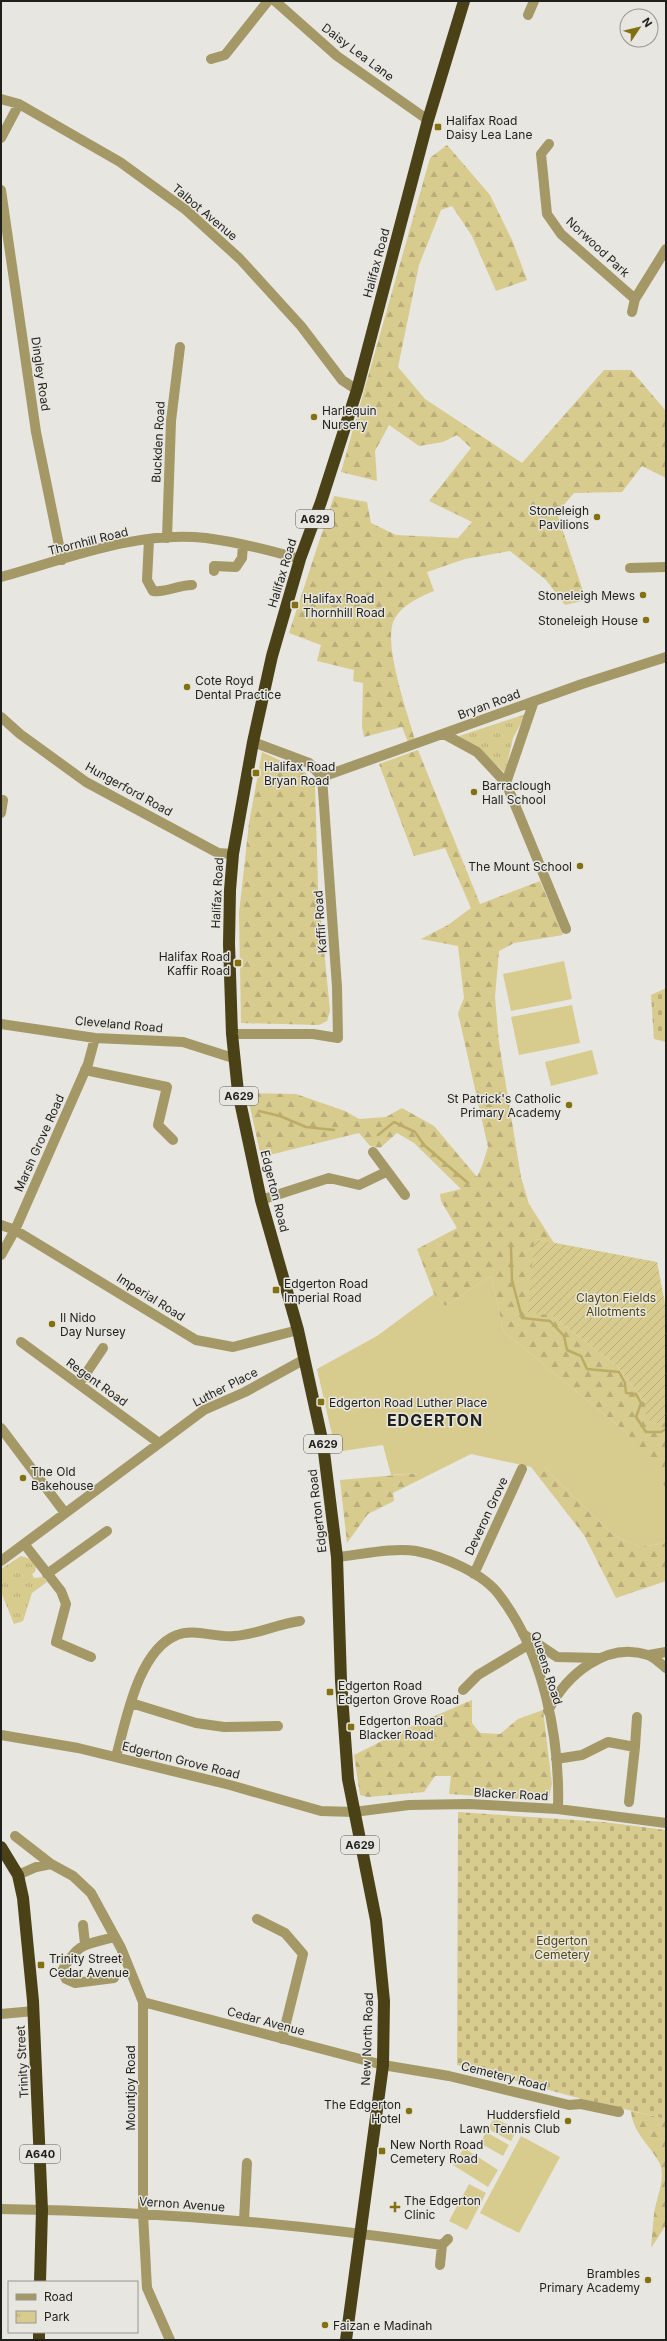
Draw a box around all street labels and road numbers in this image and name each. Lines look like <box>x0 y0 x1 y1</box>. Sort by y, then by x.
street label: Daisy Lea Lane <box>319 20 397 84</box>
street label: Talbot Avenue <box>169 180 241 244</box>
street label: Norwood Park <box>563 214 633 280</box>
street label: Halifax Road <box>360 227 392 299</box>
street label: Dingley Road <box>28 336 54 412</box>
street label: Buckden Road <box>148 401 168 483</box>
road number: A629 <box>296 510 334 528</box>
street label: Thornhill Road <box>46 524 130 558</box>
street label: Halifax Road <box>264 537 300 609</box>
street label: Bryan Road <box>456 686 522 722</box>
street label: Hungerford Road <box>83 759 175 819</box>
street label: Halifax Road <box>208 857 226 929</box>
street label: Kaffir Road <box>310 890 330 954</box>
street label: Cleveland Road <box>74 1013 164 1035</box>
road number: A629 <box>220 1087 258 1105</box>
street label: Marsh Grove Road <box>11 1092 67 1194</box>
street label: Edgerton Road <box>258 1148 292 1234</box>
street label: Imperial Road <box>114 1270 188 1324</box>
street label: Regent Road <box>63 1355 131 1409</box>
street label: Luther Place <box>190 1364 260 1410</box>
road number: A629 <box>304 1435 342 1453</box>
street label: Edgerton Road <box>304 1468 330 1554</box>
street label: Deveron Grove <box>461 1474 511 1558</box>
street label: Queens Road <box>528 1630 566 1706</box>
street label: Edgerton Grove Road <box>120 1738 242 1782</box>
street label: Blacker Road <box>473 1785 549 1803</box>
road number: A629 <box>341 1836 379 1854</box>
street label: New North Road <box>358 1992 376 2086</box>
street label: Cedar Avenue <box>225 2003 307 2039</box>
street label: Trinity Street <box>13 2025 31 2099</box>
street label: Mountjoy Road <box>123 2045 138 2131</box>
street label: Cemetery Road <box>460 2058 548 2094</box>
road number: A640 <box>20 2145 60 2163</box>
street label: Vernon Avenue <box>138 2194 226 2214</box>

